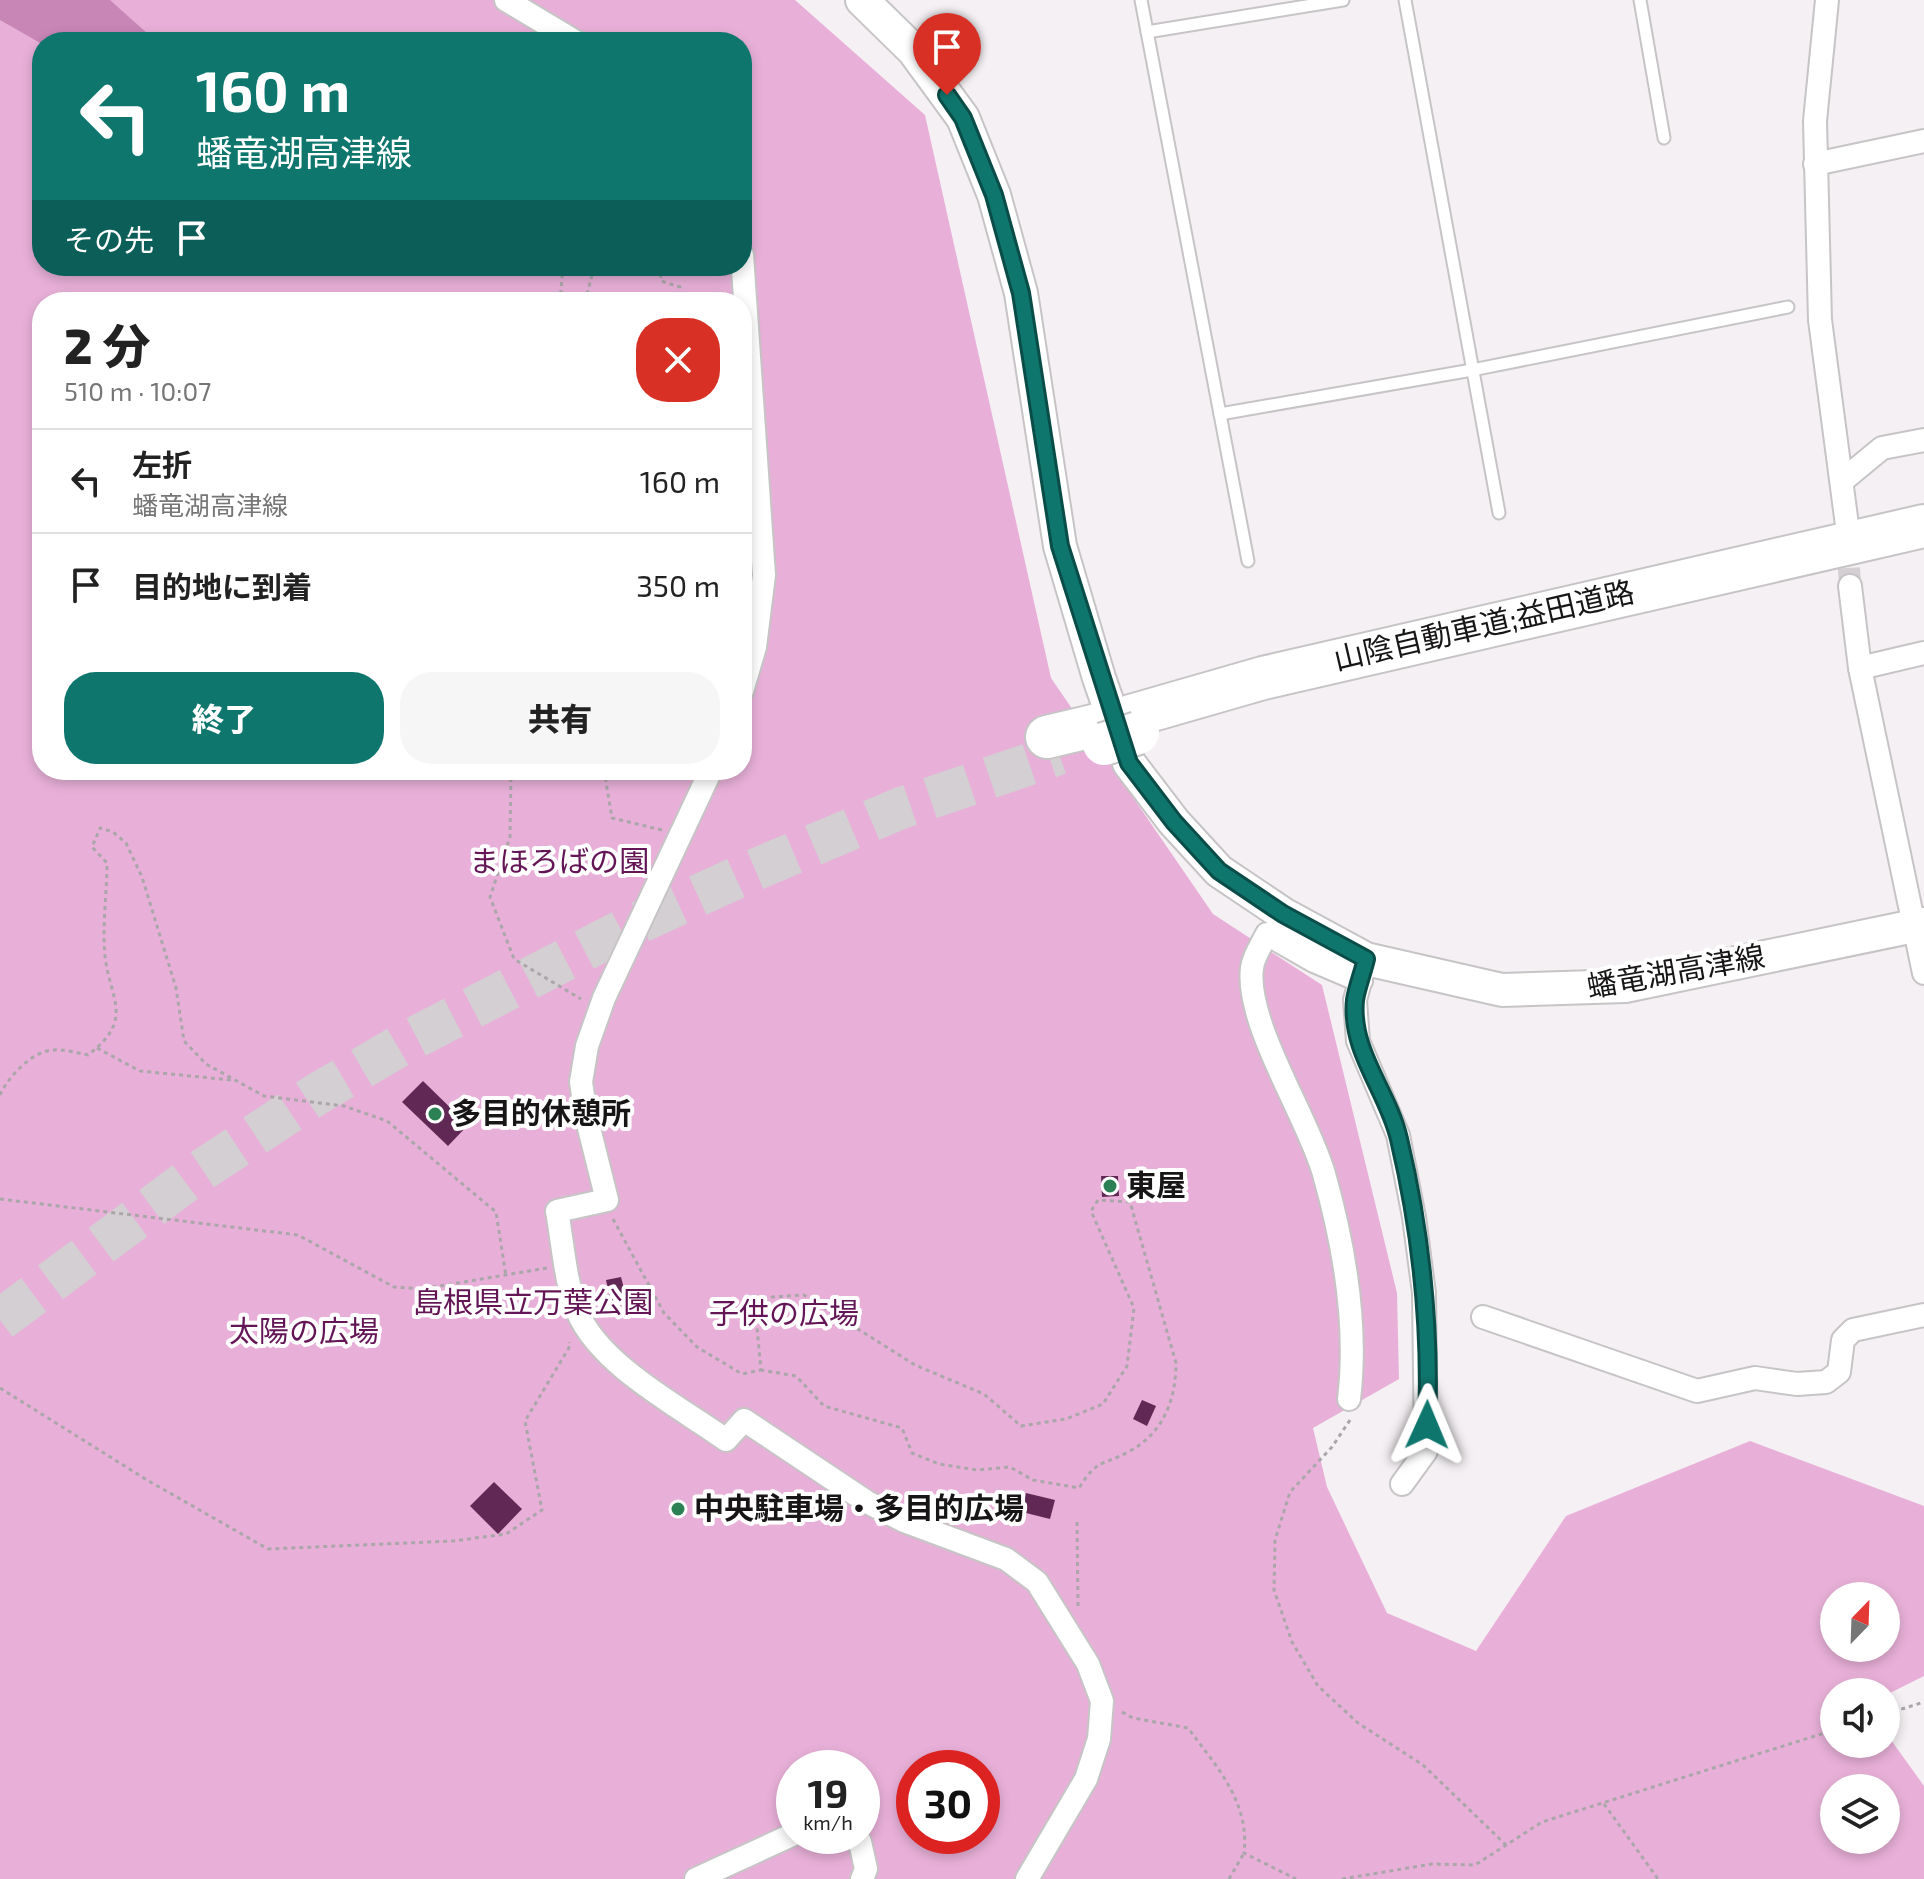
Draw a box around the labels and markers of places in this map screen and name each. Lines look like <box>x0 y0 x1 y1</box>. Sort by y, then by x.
pin <box>913 13 981 95</box>
place label: 多目的休憩所 <box>451 1094 631 1130</box>
marker: 多目的休憩所 <box>426 1105 444 1123</box>
place label: 東屋 <box>1126 1166 1186 1202</box>
marker: 東屋 <box>1101 1177 1119 1195</box>
place label: 中央駐車場・多目的広場 <box>694 1489 1024 1525</box>
marker: 中央駐車場・多目的広場 <box>669 1500 687 1518</box>

